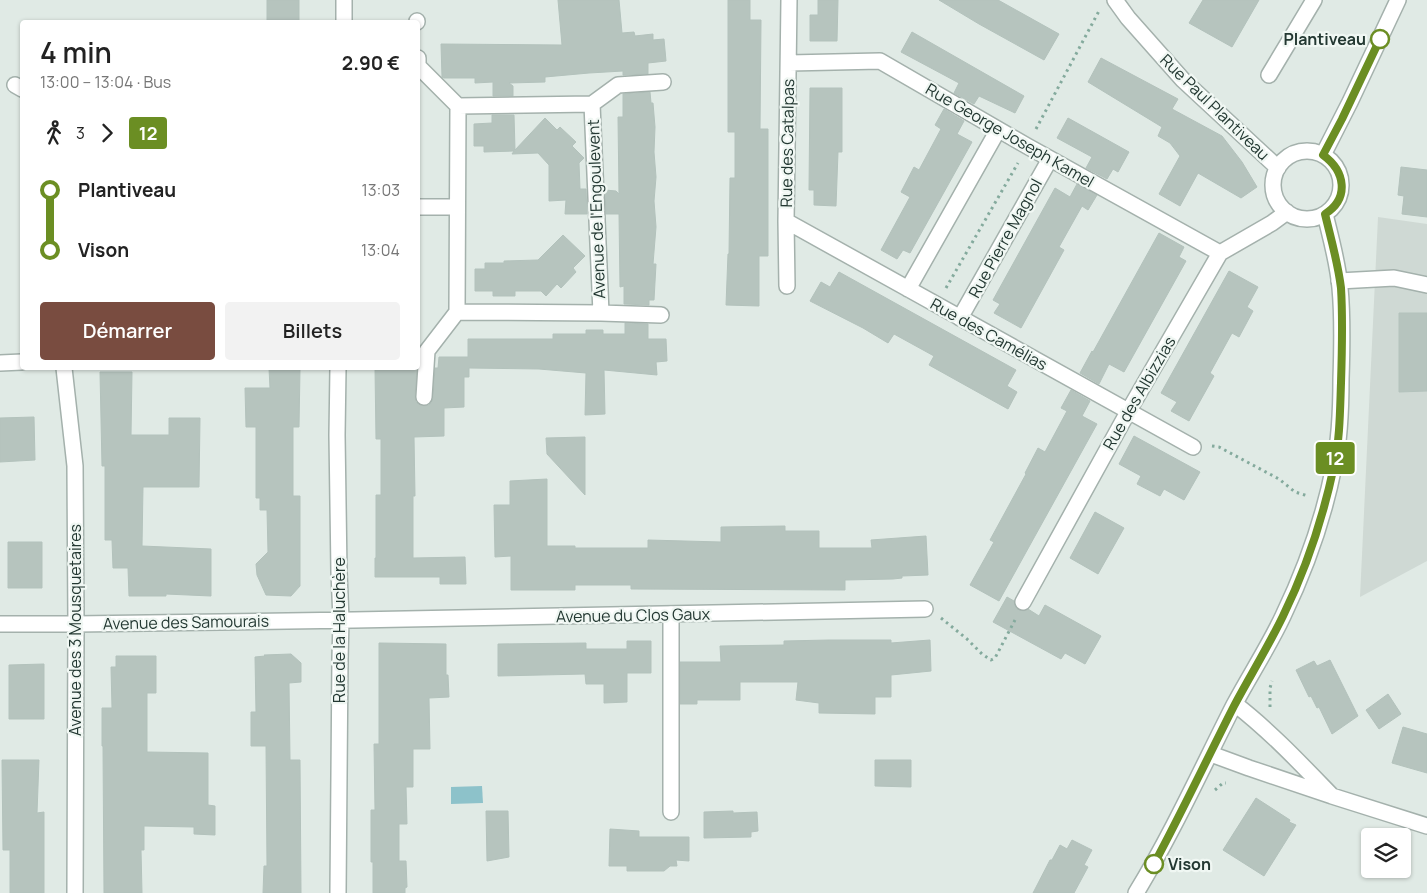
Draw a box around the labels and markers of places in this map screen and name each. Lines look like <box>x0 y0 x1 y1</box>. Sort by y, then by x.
place label: Plantiveau <box>1283 28 1366 50</box>
marker: Plantiveau <box>1370 29 1390 49</box>
place label: Vison <box>1168 853 1211 875</box>
marker: Vison <box>1144 854 1164 874</box>

